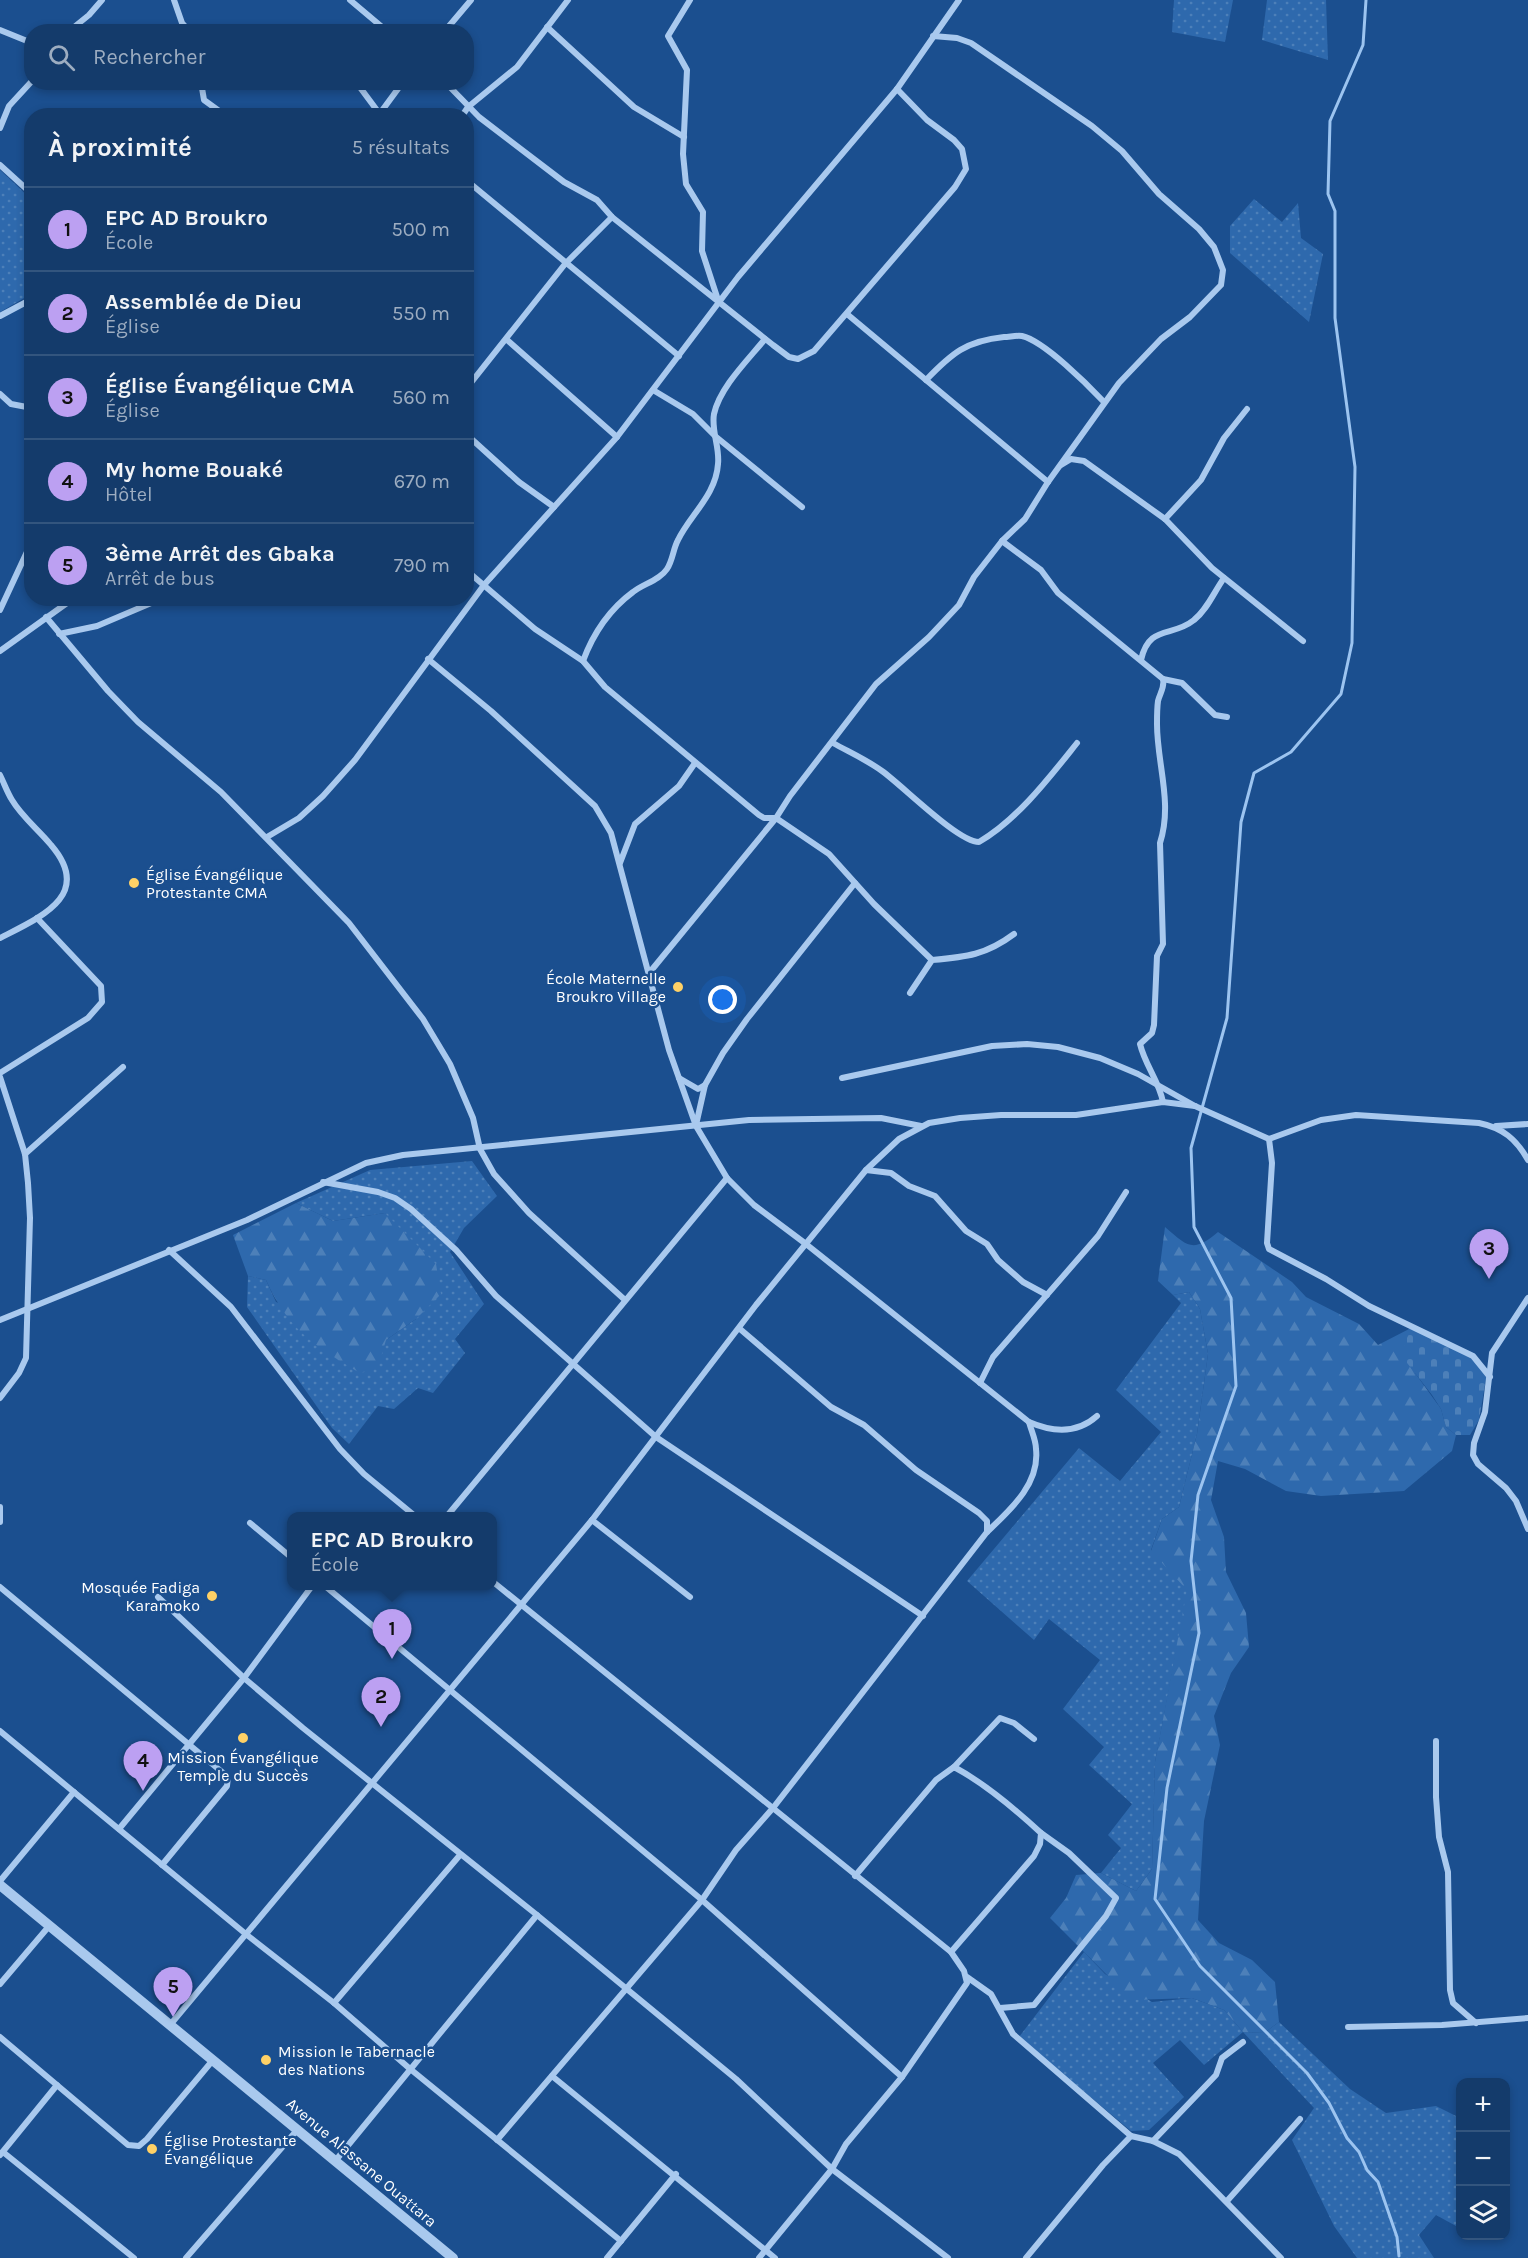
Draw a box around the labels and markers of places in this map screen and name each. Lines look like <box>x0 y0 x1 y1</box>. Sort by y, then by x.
place label: Église Évangélique Protestante CMA <box>146 865 283 902</box>
marker: Église Évangélique Protestante CMA <box>127 876 141 890</box>
place label: École Maternelle Broukro Village <box>546 969 666 1006</box>
marker: École Maternelle Broukro Village <box>671 980 685 994</box>
pin: 3 <box>1470 1230 1508 1279</box>
place label: Mosquée Fadiga Karamoko <box>81 1578 200 1615</box>
marker: Mosquée Fadiga Karamoko <box>205 1589 219 1603</box>
pin: 1 <box>372 1610 412 1659</box>
pin: 2 <box>362 1678 400 1727</box>
marker: Mission Évangélique Temple du Succès <box>236 1731 250 1745</box>
pin: 4 <box>124 1742 162 1791</box>
place label: Mission Évangélique Temple du Succès <box>167 1748 319 1785</box>
pin: 5 <box>154 1968 192 2017</box>
place label: Mission le Tabernacle des Nations <box>278 2042 435 2079</box>
marker: Mission le Tabernacle des Nations <box>259 2053 273 2067</box>
place label: Église Protestante Évangélique <box>164 2131 296 2168</box>
marker: Église Protestante Évangélique <box>145 2142 159 2156</box>

